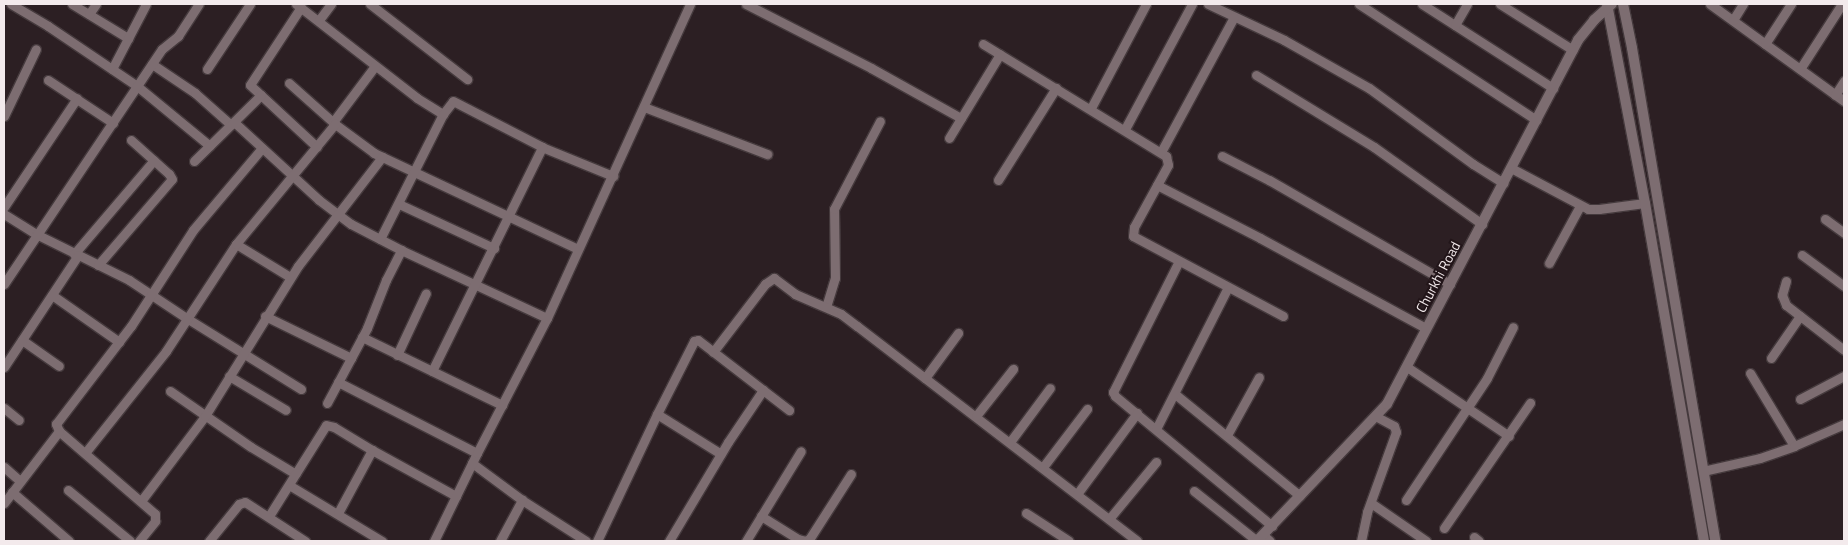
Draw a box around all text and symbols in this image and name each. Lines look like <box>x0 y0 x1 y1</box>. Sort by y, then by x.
street label: Churkhi Road <box>1412 239 1464 315</box>

